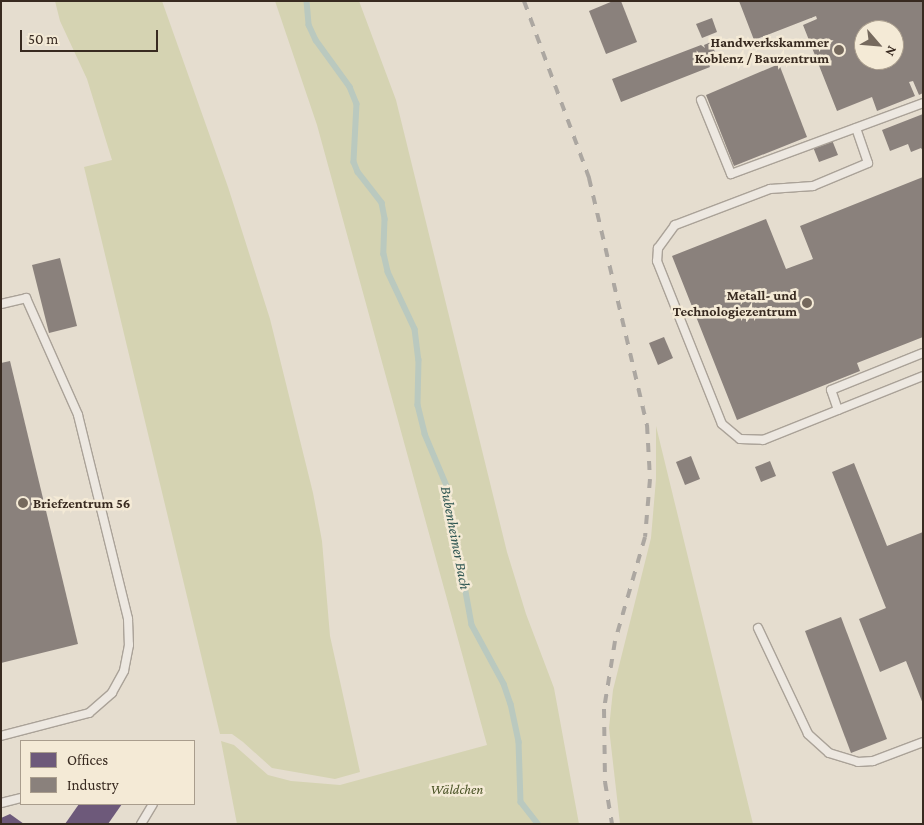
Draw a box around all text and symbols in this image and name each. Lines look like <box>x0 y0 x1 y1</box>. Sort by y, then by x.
scale bar <box>22 20 160 52</box>
north arrow <box>854 20 904 70</box>
text: 50 m <box>28 31 58 47</box>
place label: Handwerkskammer Koblenz / Bauzentrum <box>695 34 829 66</box>
text: N <box>882 43 901 59</box>
marker: Handwerkskammer Koblenz / Bauzentrum <box>833 44 845 56</box>
place label: Metall- und Technologiezentrum <box>673 287 797 320</box>
marker: Metall- und Technologiezentrum <box>801 297 813 309</box>
water label: Bubenheimer Bach <box>436 485 474 591</box>
place label: Briefzentrum 56 <box>33 495 131 511</box>
marker: Briefzentrum 56 <box>17 497 29 509</box>
legend <box>20 740 195 805</box>
text: Offices <box>67 752 108 768</box>
text: Industry <box>67 777 119 793</box>
park label: Wäldchen <box>431 781 483 797</box>

